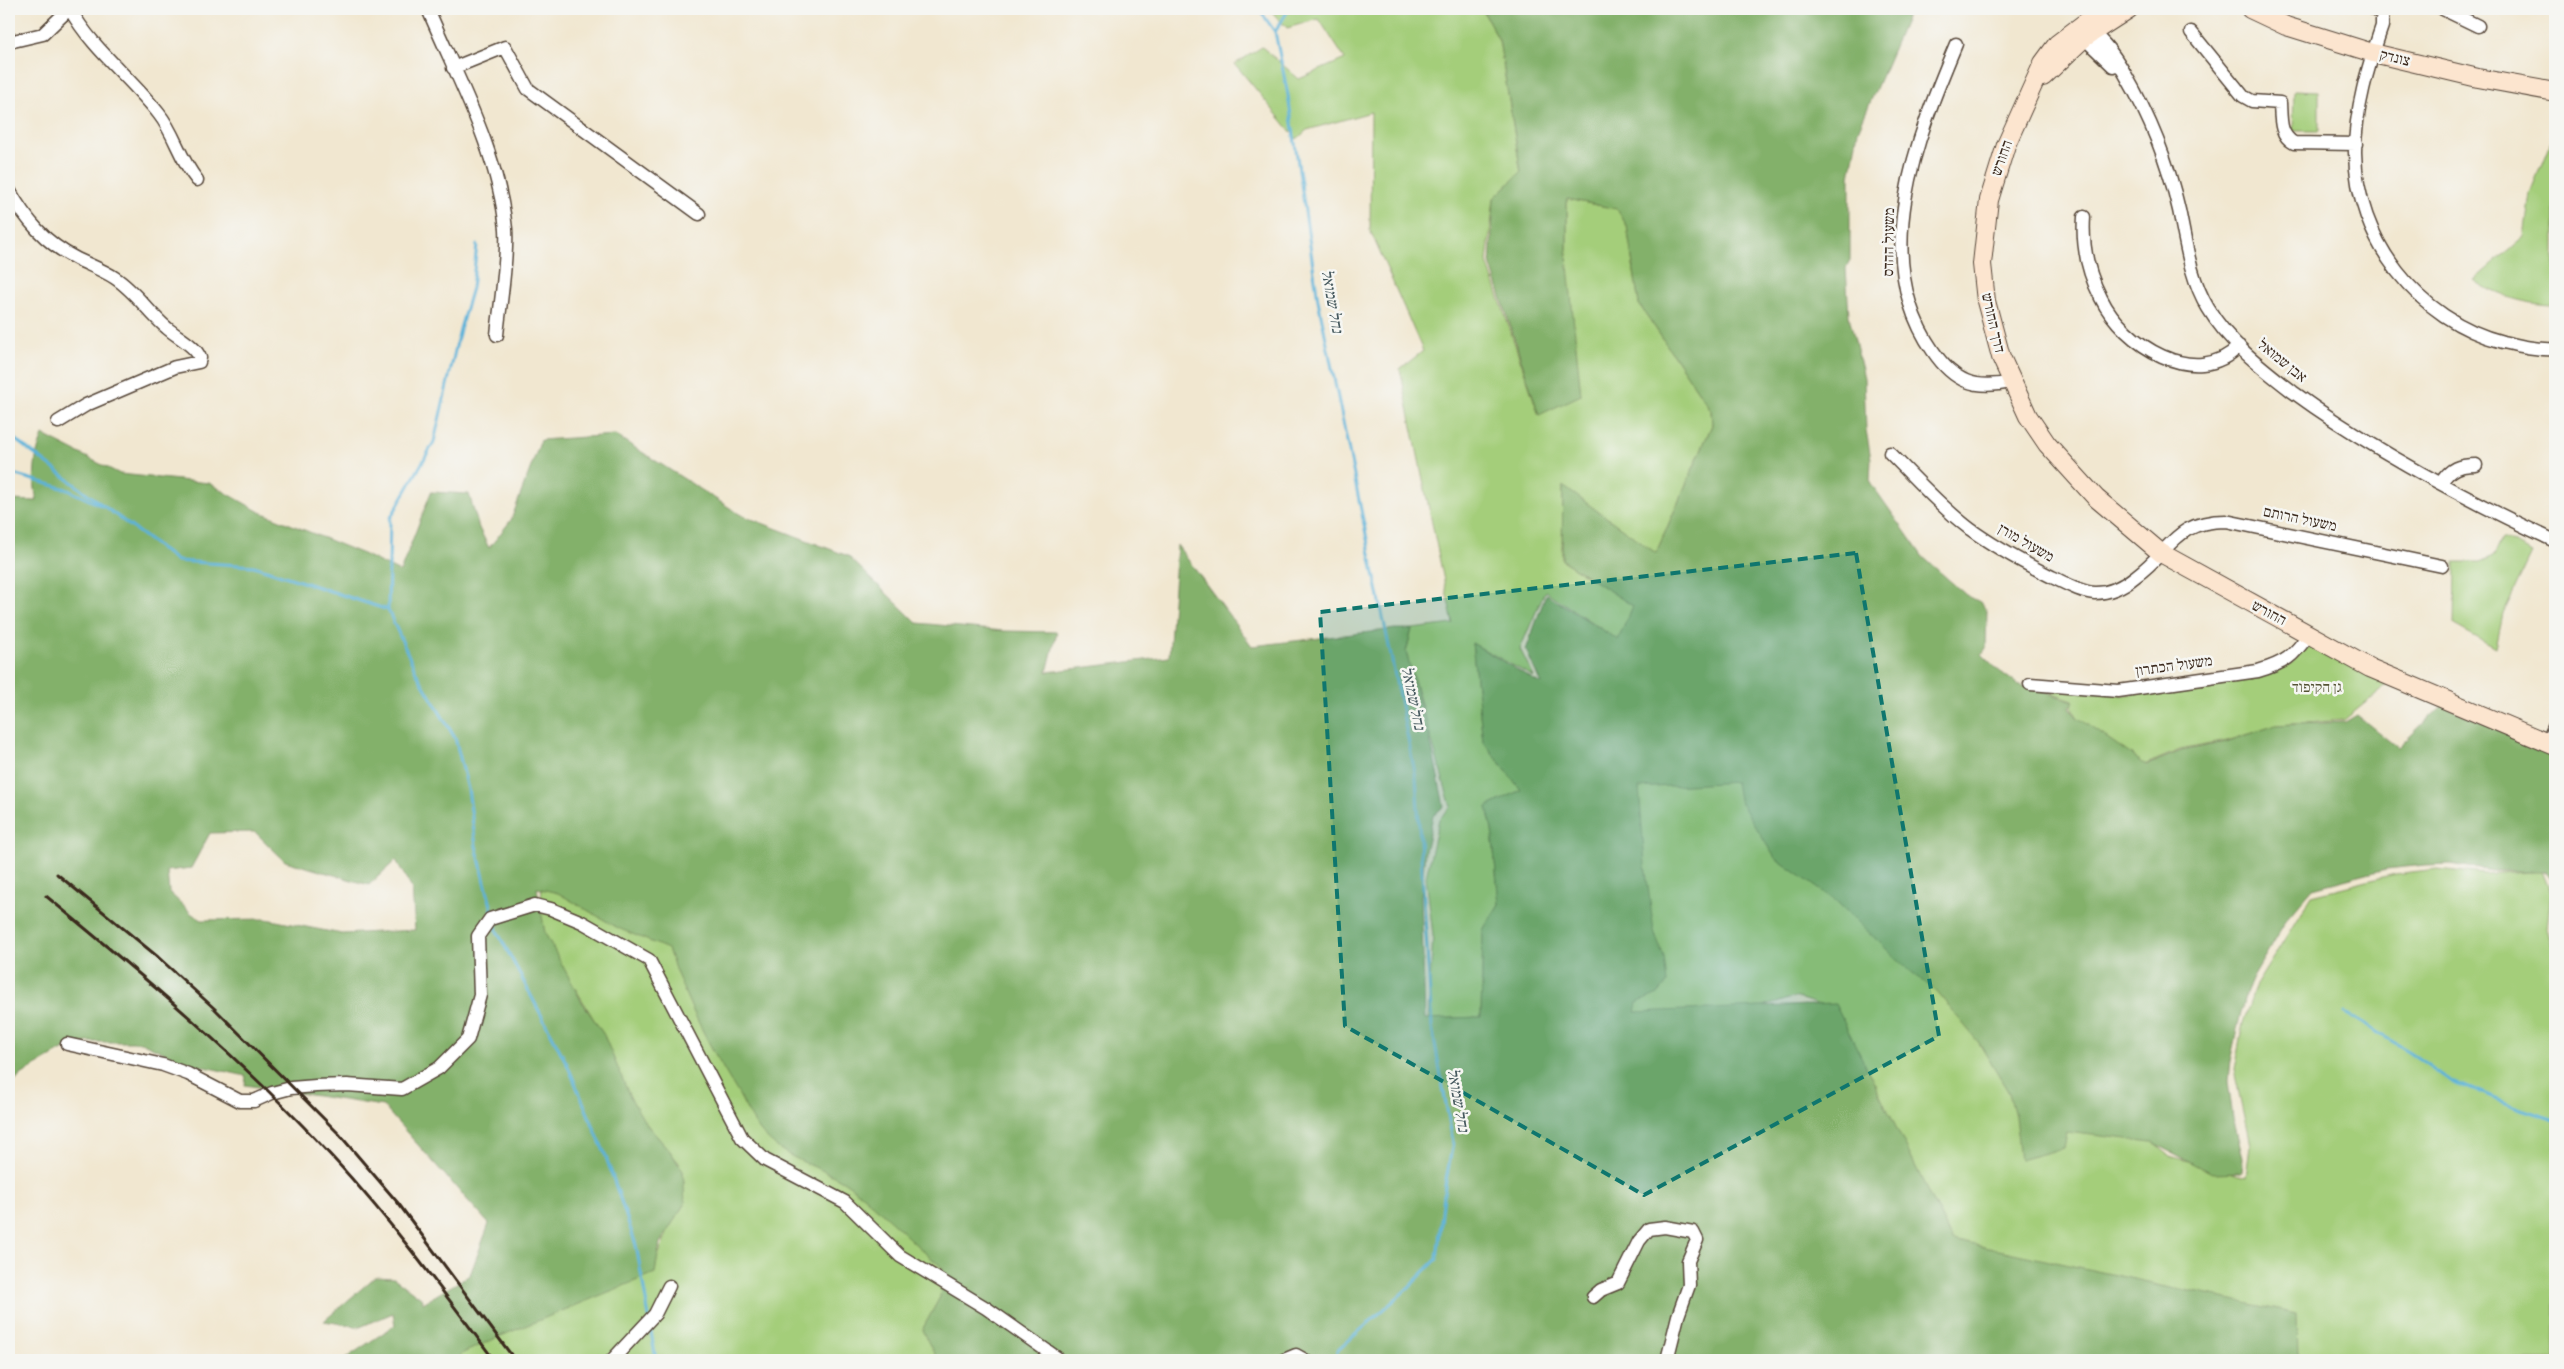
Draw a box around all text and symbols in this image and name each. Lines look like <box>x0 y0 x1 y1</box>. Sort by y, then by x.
street label: צונדק <box>2378 45 2412 71</box>
street label: החורש <box>1987 138 2017 178</box>
street label: משעול ההדס <box>1879 207 1899 277</box>
water label: נחל שמואל <box>1317 268 1348 336</box>
street label: דרך החורש <box>1977 291 2009 355</box>
street label: אבן שמואל <box>2253 335 2311 387</box>
street label: משעול הרותם <box>2261 502 2339 536</box>
street label: משעול מורן <box>1994 519 2058 567</box>
street label: החורש <box>2248 596 2290 630</box>
street label: משעול הכתרון <box>2134 651 2214 681</box>
water label: נחל שמואל <box>1397 664 1430 733</box>
park label: גן הקיפוד <box>2292 678 2342 697</box>
water label: נחל שמואל <box>1443 1067 1474 1135</box>

